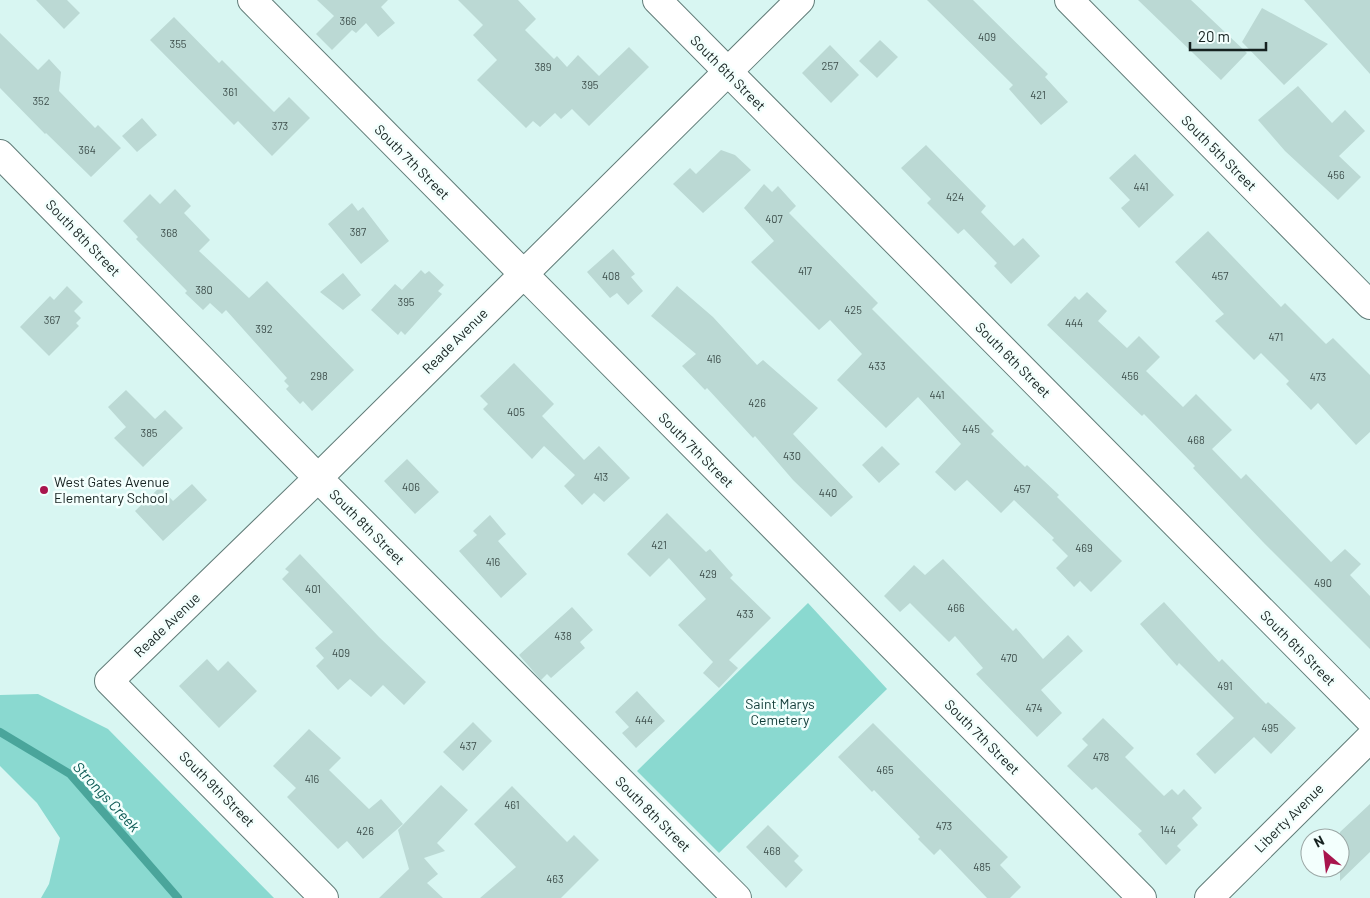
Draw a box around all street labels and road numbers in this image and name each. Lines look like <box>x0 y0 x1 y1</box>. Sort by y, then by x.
street label: South 6th Street <box>687 31 770 114</box>
street label: South 5th Street <box>1178 111 1261 194</box>
street label: South 7th Street <box>371 121 453 203</box>
street label: South 8th Street <box>43 196 124 279</box>
street label: Reade Avenue <box>418 304 491 377</box>
street label: South 6th Street <box>972 318 1055 401</box>
street label: South 7th Street <box>655 409 737 491</box>
street label: South 8th Street <box>326 485 409 568</box>
street label: Reade Avenue <box>130 589 203 660</box>
street label: South 6th Street <box>1257 606 1340 689</box>
street label: South 7th Street <box>941 696 1023 778</box>
street label: South 9th Street <box>176 747 259 830</box>
street label: South 8th Street <box>612 772 695 855</box>
street label: Liberty Avenue <box>1251 780 1327 856</box>

